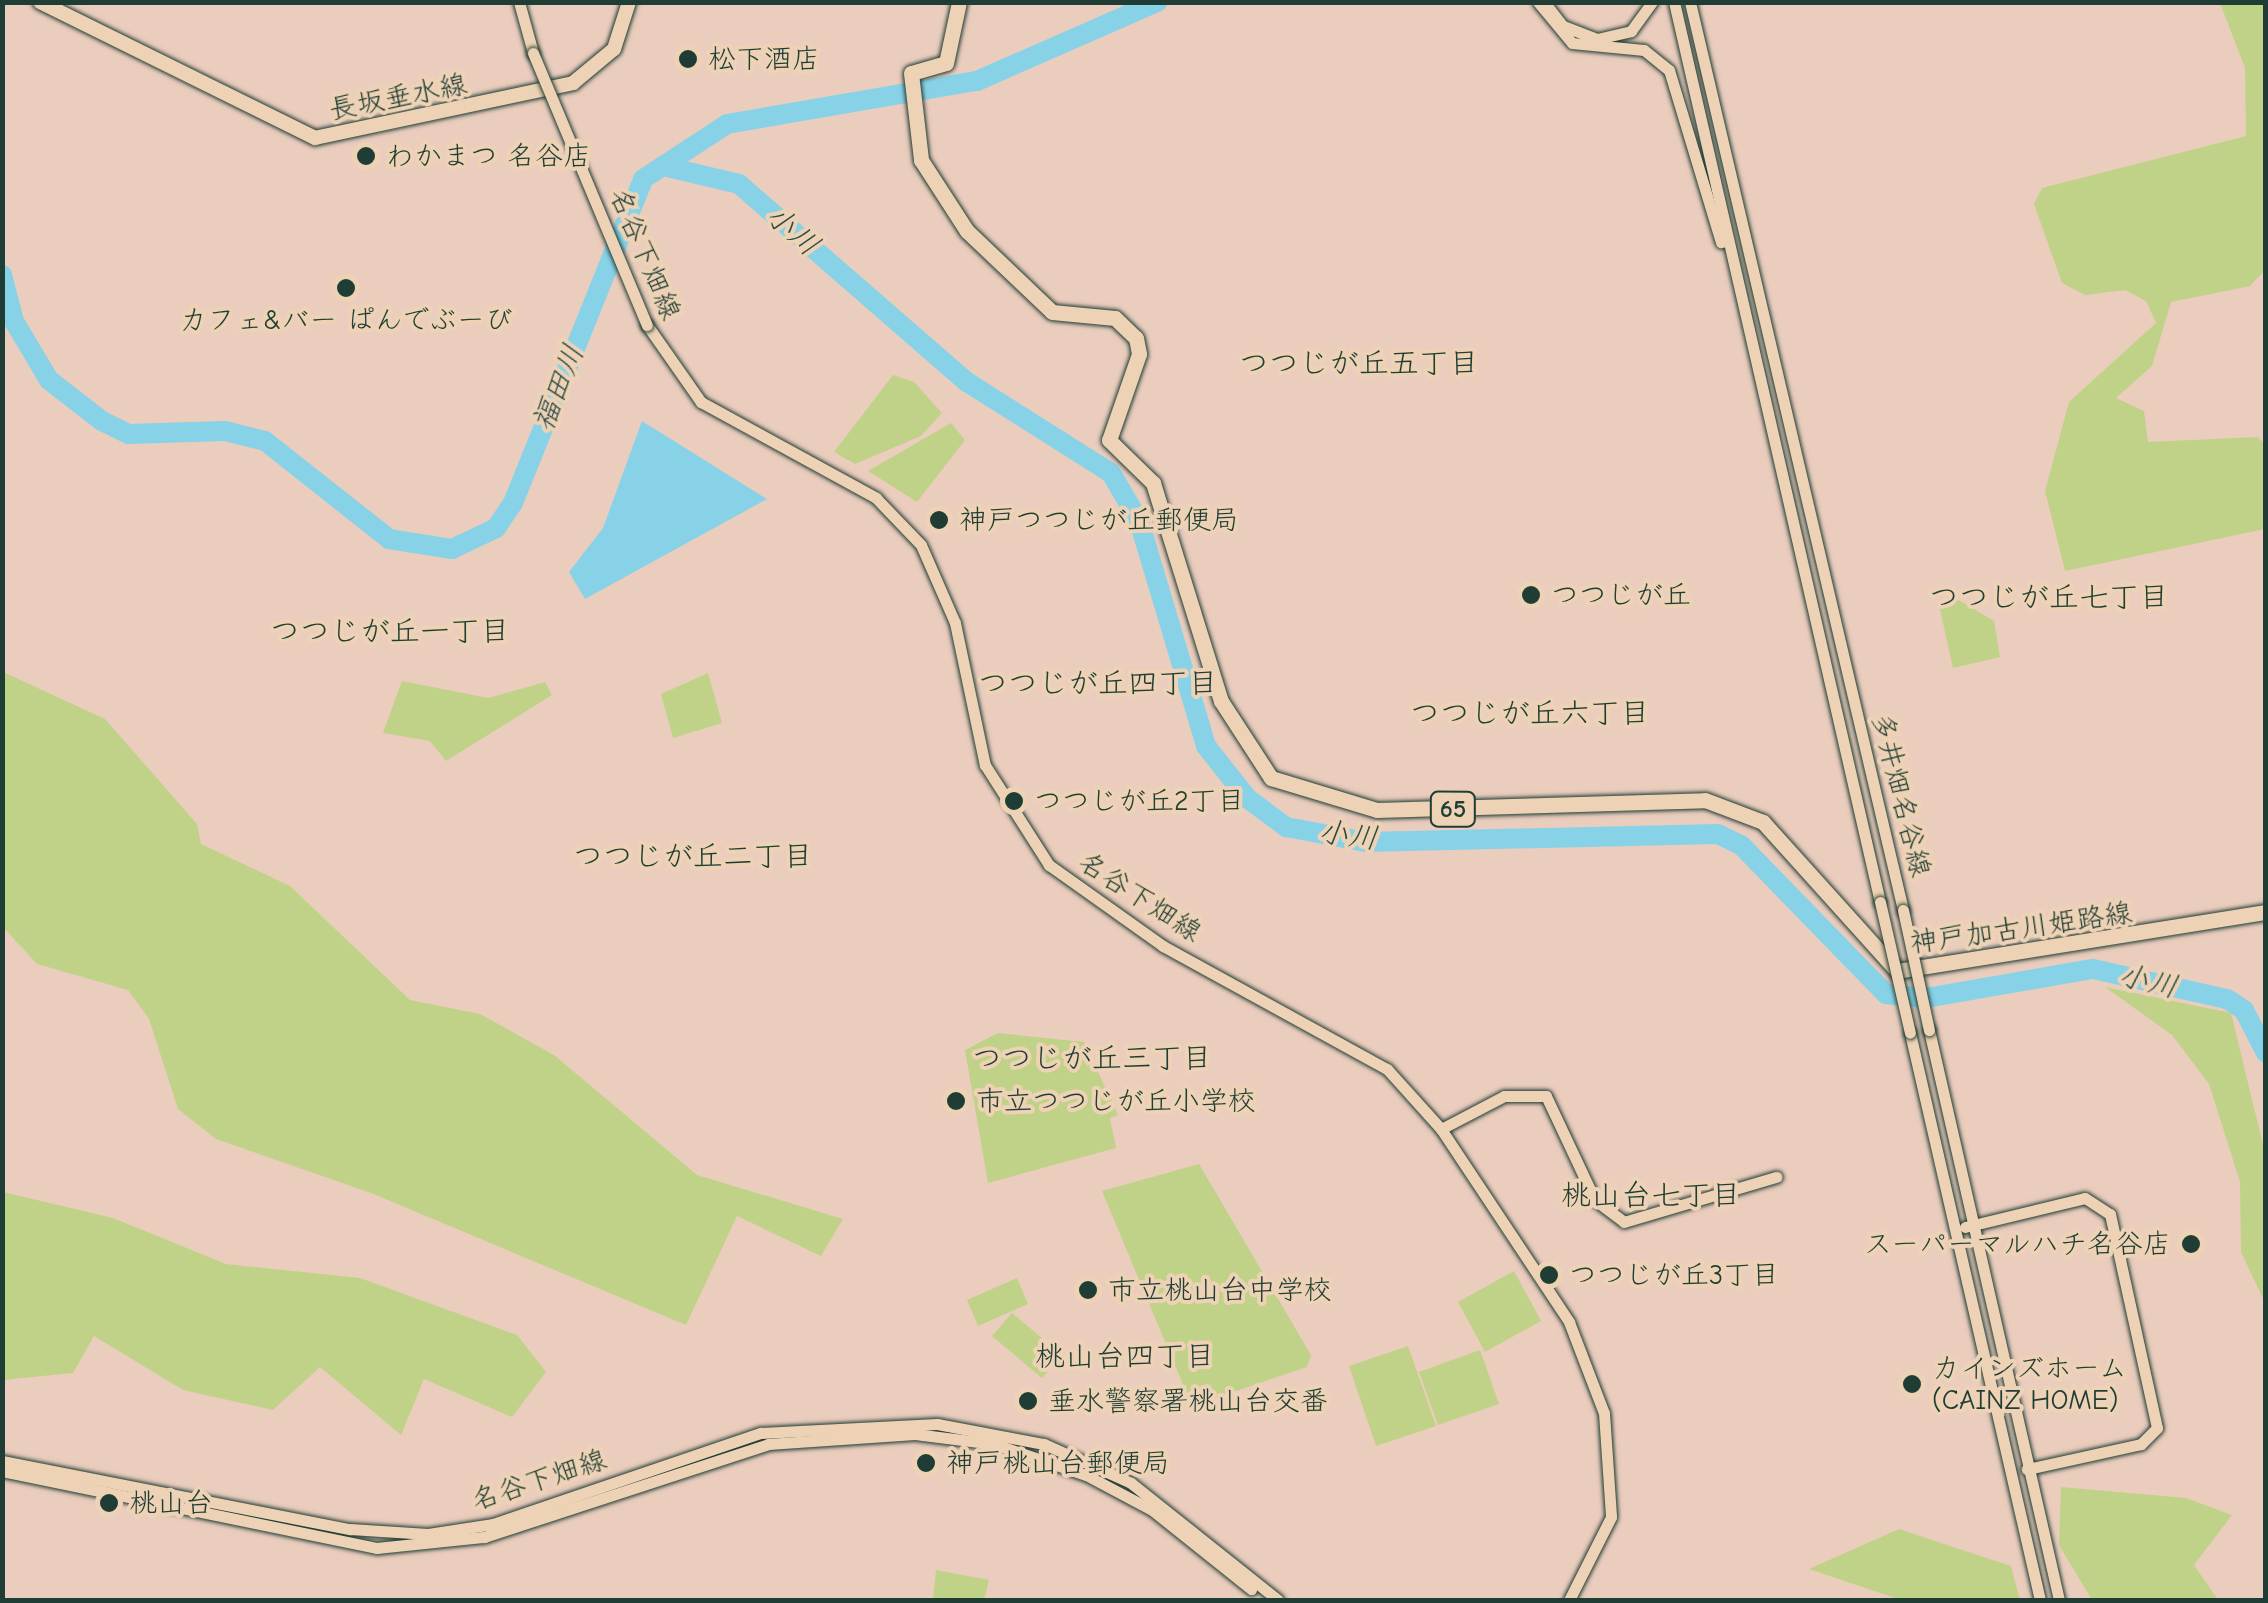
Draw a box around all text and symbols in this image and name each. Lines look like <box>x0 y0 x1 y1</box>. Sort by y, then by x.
place label: 松下酒店 <box>708 42 820 76</box>
marker: 松下酒店 <box>677 48 699 70</box>
street label: 長坂垂水線 <box>326 67 470 127</box>
place label: わかまつ 名谷店 <box>386 139 591 173</box>
marker: わかまつ 名谷店 <box>355 145 377 167</box>
street label: 名谷下畑線 <box>602 183 688 325</box>
water label: 小川 <box>758 198 826 264</box>
marker: カフェ&バー ぱんでぶーび <box>335 277 357 299</box>
place label: カフェ&バー ぱんでぶーび <box>178 303 514 337</box>
water label: 福田川 <box>525 340 593 436</box>
district label: つつじが丘五丁目 <box>1239 346 1479 382</box>
place label: 神戸つつじが丘郵便局 <box>959 503 1239 537</box>
marker: 神戸つつじが丘郵便局 <box>928 509 950 531</box>
place label: つつじが丘 <box>1551 578 1691 612</box>
district label: つつじが丘七丁目 <box>1929 580 2169 616</box>
marker: つつじが丘 <box>1520 584 1542 606</box>
district label: つつじが丘一丁目 <box>270 614 510 650</box>
district label: つつじが丘四丁目 <box>978 666 1218 702</box>
district label: つつじが丘六丁目 <box>1410 696 1650 732</box>
street label: 多井畑名谷線 <box>1864 709 1938 881</box>
place label: つつじが丘2丁目 <box>1034 784 1245 818</box>
road number: 65 <box>1428 789 1478 829</box>
marker: つつじが丘2丁目 <box>1003 790 1025 812</box>
water label: 小川 <box>1316 814 1380 858</box>
district label: つつじが丘二丁目 <box>573 839 813 875</box>
street label: 名谷下畑線 <box>1072 845 1208 949</box>
street label: 神戸加古川姫路線 <box>1908 896 2134 960</box>
water label: 小川 <box>2115 958 2181 1006</box>
district label: つつじが丘三丁目 <box>972 1041 1212 1077</box>
place label: 市立つつじが丘小学校 <box>976 1084 1256 1118</box>
marker: 市立つつじが丘小学校 <box>945 1090 967 1112</box>
district label: 桃山台七丁目 <box>1561 1178 1741 1214</box>
place label: スーパーマルハチ名谷店 <box>1864 1227 2171 1261</box>
marker: スーパーマルハチ名谷店 <box>2180 1233 2202 1255</box>
place label: つつじが丘3丁目 <box>1569 1258 1779 1292</box>
marker: つつじが丘3丁目 <box>1538 1264 1560 1286</box>
place label: 市立桃山台中学校 <box>1108 1273 1332 1307</box>
marker: 市立桃山台中学校 <box>1077 1279 1099 1301</box>
district label: 桃山台四丁目 <box>1035 1339 1215 1375</box>
place label: カインズホーム (CAINZ HOME) <box>1932 1351 2128 1417</box>
marker: カインズホーム (CAINZ HOME) <box>1901 1373 1923 1395</box>
place label: 垂水警察署桃山台交番 <box>1048 1384 1328 1418</box>
marker: 垂水警察署桃山台交番 <box>1017 1390 1039 1412</box>
street label: 名谷下畑線 <box>467 1442 611 1518</box>
place label: 神戸桃山台郵便局 <box>946 1446 1170 1480</box>
marker: 神戸桃山台郵便局 <box>915 1452 937 1474</box>
place label: 桃山台 <box>129 1486 213 1520</box>
marker: 桃山台 <box>98 1492 120 1514</box>

